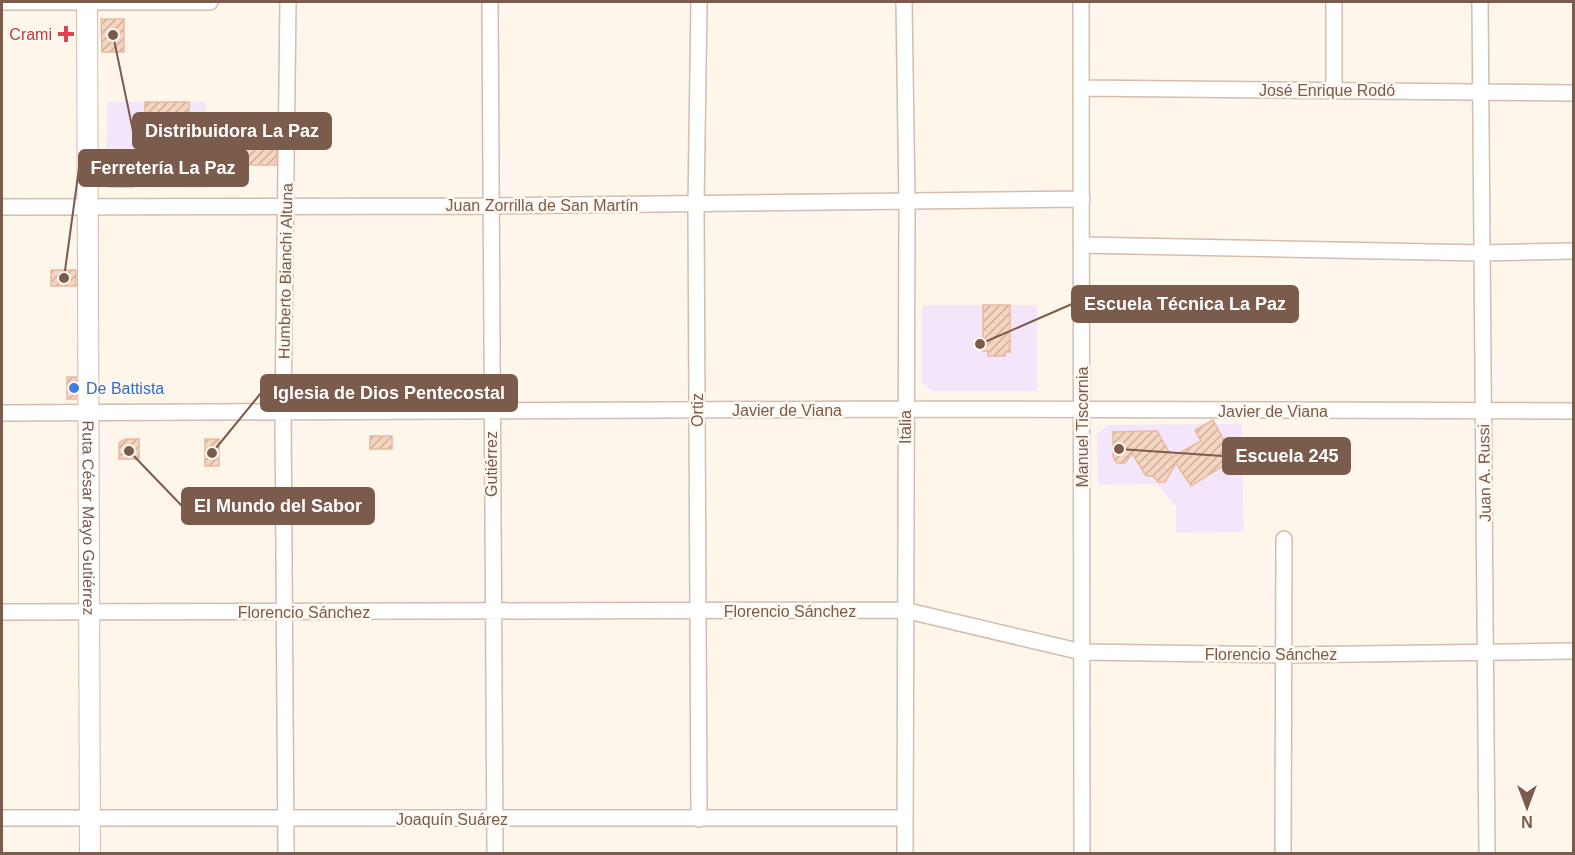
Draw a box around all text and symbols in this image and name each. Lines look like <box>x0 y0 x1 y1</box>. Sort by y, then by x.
marker: Crami <box>57 25 75 43</box>
place label: Crami <box>9 26 52 43</box>
street label: José Enrique Rodó <box>1259 82 1395 99</box>
callout: Distribuidora La Paz <box>133 113 331 149</box>
text: Distribuidora La Paz <box>145 121 319 141</box>
callout: Ferretería La Paz <box>79 150 248 186</box>
text: Ferretería La Paz <box>90 158 236 178</box>
street label: Humberto Bianchi Altuna <box>275 183 296 359</box>
street label: Juan Zorrilla de San Martín <box>446 197 638 214</box>
callout: Escuela Técnica La Paz <box>1072 286 1298 322</box>
text: Escuela Técnica La Paz <box>1084 294 1286 314</box>
street label: Manuel Tiscornia <box>1074 366 1091 487</box>
callout: Iglesia de Dios Pentecostal <box>261 375 517 411</box>
place label: De Battista <box>86 380 164 397</box>
marker: De Battista <box>67 381 81 395</box>
text: Iglesia de Dios Pentecostal <box>273 383 505 403</box>
street label: Ortiz <box>689 393 706 427</box>
street label: Javier de Viana <box>732 402 842 419</box>
street label: Javier de Viana <box>1218 403 1328 420</box>
street label: Italia <box>897 410 914 444</box>
street label: Ruta César Mayo Gutiérrez <box>79 421 97 615</box>
street label: Juan A. Russi <box>1475 424 1494 522</box>
street label: Gutiérrez <box>483 431 500 497</box>
callout: Escuela 245 <box>1223 438 1350 474</box>
text: Escuela 245 <box>1235 446 1339 466</box>
callout: El Mundo del Sabor <box>182 488 374 524</box>
text: El Mundo del Sabor <box>194 496 362 516</box>
street label: Florencio Sánchez <box>724 603 856 620</box>
street label: Florencio Sánchez <box>238 604 370 621</box>
street label: Florencio Sánchez <box>1205 646 1337 663</box>
north arrow <box>1497 777 1557 837</box>
street label: Joaquín Suárez <box>396 811 508 828</box>
text: N <box>1521 813 1533 830</box>

